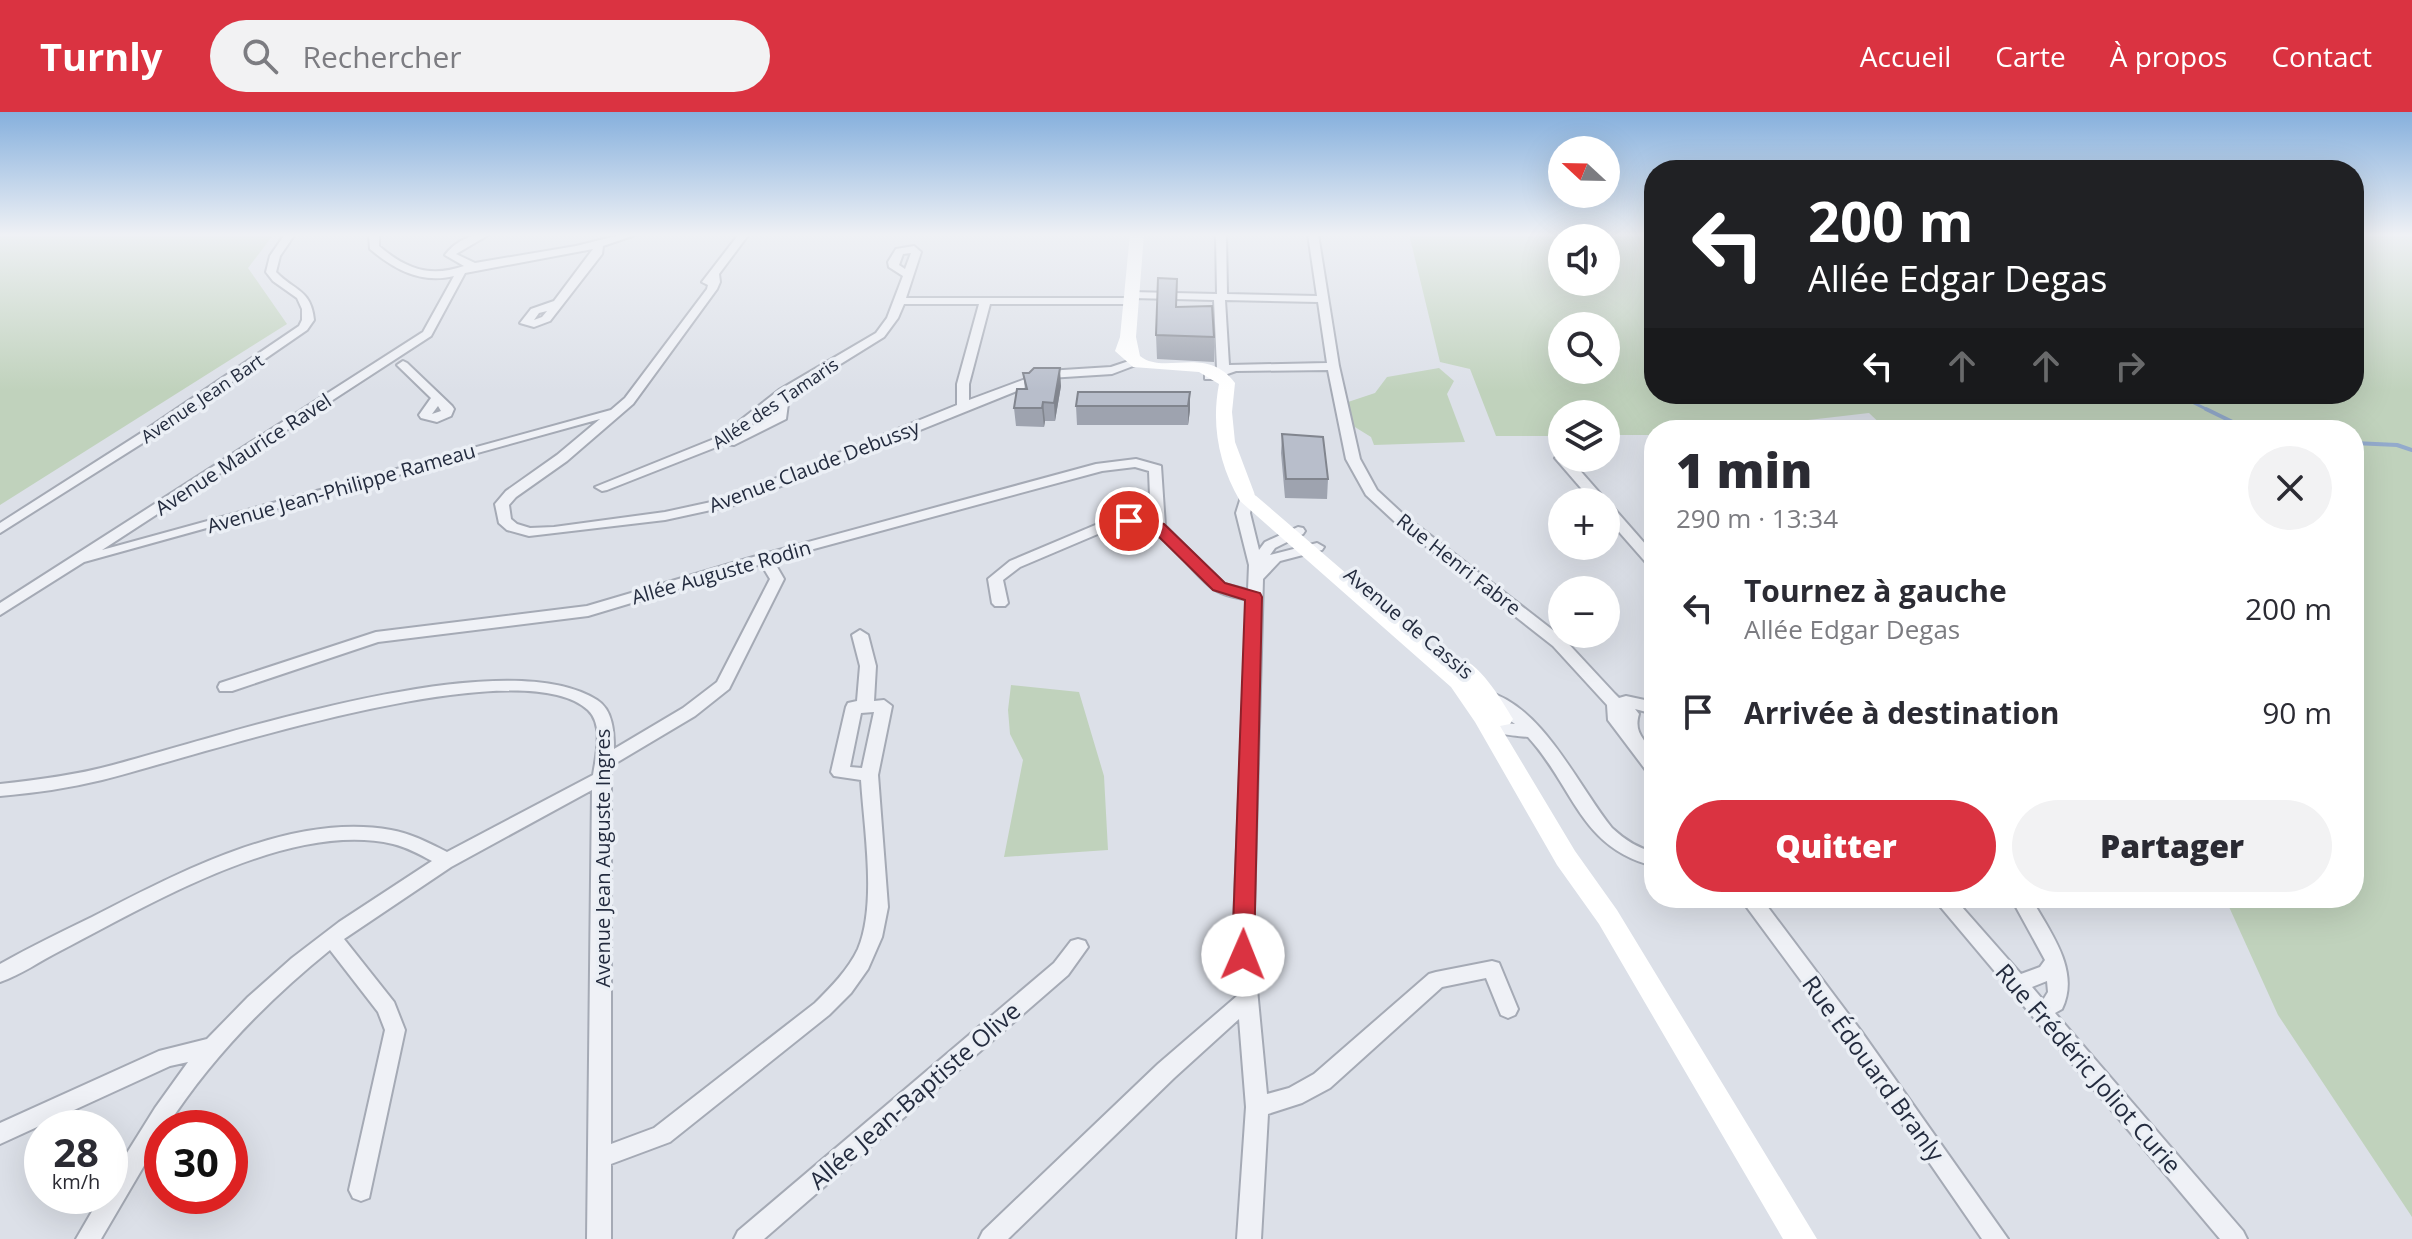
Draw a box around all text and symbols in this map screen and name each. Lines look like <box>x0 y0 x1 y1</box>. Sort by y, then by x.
search box <box>210 20 770 92</box>
text: Turnly <box>40 30 162 82</box>
icon: search <box>238 34 282 78</box>
text: Rechercher <box>302 36 462 77</box>
text: Accueil <box>1860 37 1951 75</box>
text: Carte <box>1995 37 2066 75</box>
text: À propos <box>2110 37 2227 75</box>
text: Contact <box>2271 37 2372 75</box>
north arrow <box>1548 136 1620 208</box>
map controls <box>1548 136 1620 648</box>
text: 200 m <box>1808 182 1974 258</box>
icon: left <box>1676 192 1780 296</box>
button: sound <box>1548 224 1620 296</box>
text: Allée Edgar Degas <box>1808 254 2107 303</box>
button: search <box>1548 312 1620 384</box>
icon: left <box>1856 344 1900 388</box>
icon: ahead <box>1940 344 1984 388</box>
icon: ahead <box>2024 344 2068 388</box>
icon: right <box>2108 344 2152 388</box>
street label: Avenue Jean Bart <box>136 348 268 448</box>
street label: Allée des Tamaris <box>707 352 843 454</box>
street label: Avenue Maurice Ravel <box>150 387 336 521</box>
button: layers <box>1548 400 1620 472</box>
street label: Avenue Claude Debussy <box>705 413 924 519</box>
street label: Avenue Jean-Philippe Rameau <box>204 437 478 539</box>
text: 1 min <box>1676 437 1812 502</box>
button: close <box>2248 446 2332 530</box>
pin <box>1095 487 1163 555</box>
button: + <box>1548 488 1620 560</box>
icon: arrive <box>1107 499 1151 543</box>
text: 290 m · 13:34 <box>1676 500 1838 536</box>
street label: Rue Henri Fabre <box>1391 507 1527 621</box>
street label: Allée Auguste Rodin <box>628 533 814 611</box>
street label: Avenue de Cassis <box>1339 561 1479 685</box>
text: Tournez à gauche <box>1744 570 2007 611</box>
button: − <box>1548 576 1620 648</box>
icon: left <box>1676 586 1720 630</box>
text: 200 m <box>2245 588 2332 629</box>
text: Allée Edgar Degas <box>1744 611 1960 647</box>
icon: arrive <box>1676 690 1720 734</box>
text: Arrivée à destination <box>1744 692 2059 733</box>
text: 90 m <box>2262 692 2332 733</box>
street label: Avenue Jean Auguste Ingres <box>589 729 616 987</box>
button: Quitter <box>1676 800 1996 892</box>
button: Partager <box>2012 800 2332 892</box>
position arrow <box>1201 913 1285 997</box>
street label: Rue Frédéric Joliot Curie <box>1989 956 2189 1180</box>
street label: Rue Édouard Branly <box>1795 969 1953 1168</box>
street label: Allée Jean-Baptiste Olive <box>801 994 1027 1196</box>
speed limit sign: 30 <box>144 1110 248 1214</box>
text: 28 <box>53 1124 99 1179</box>
text: km/h <box>52 1168 100 1195</box>

